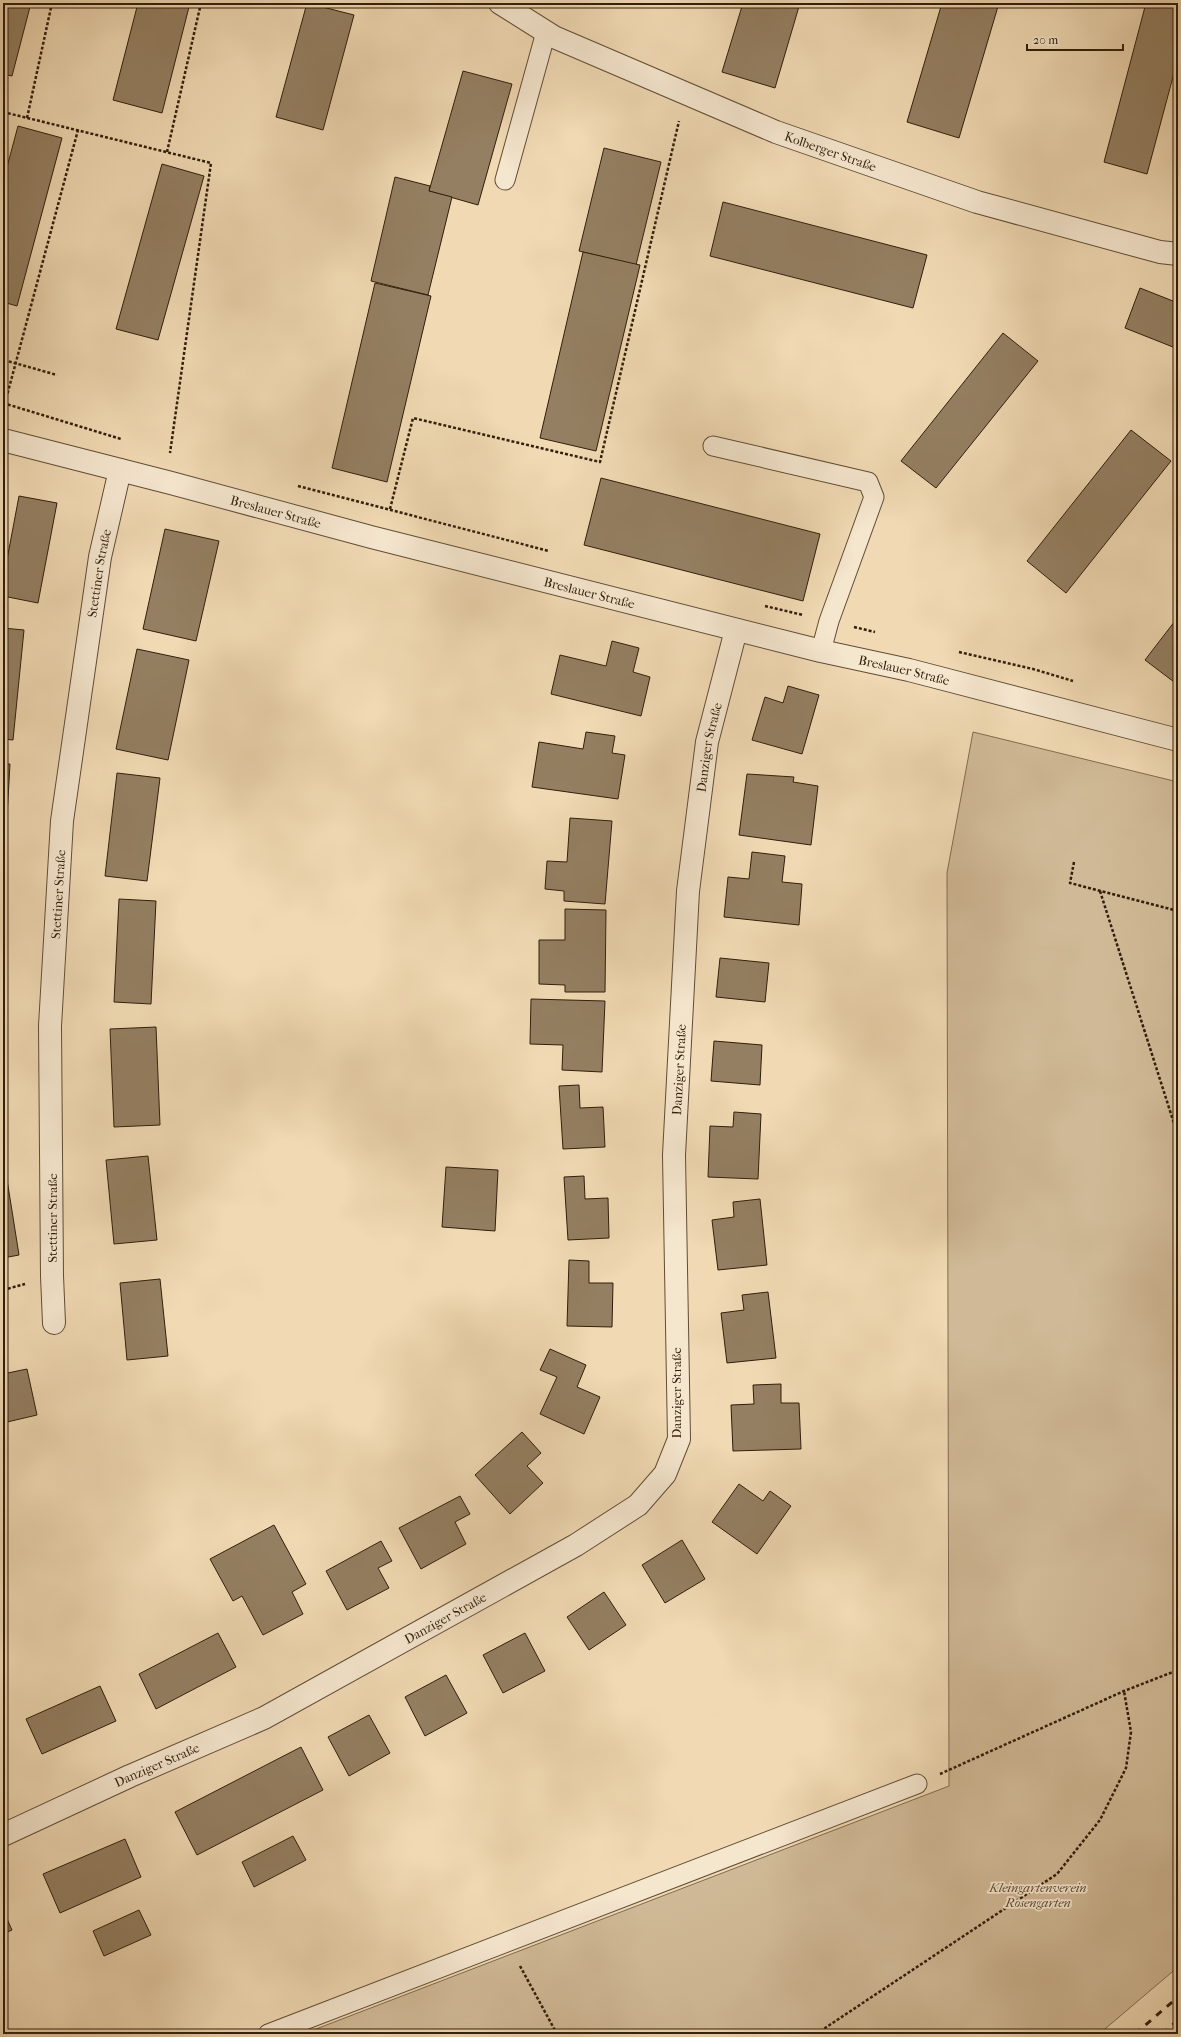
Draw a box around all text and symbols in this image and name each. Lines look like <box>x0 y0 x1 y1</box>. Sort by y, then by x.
scale bar <box>1027 26 1123 52</box>
text: 20 m <box>1033 33 1058 47</box>
street label: Kolberger Straße <box>783 128 879 174</box>
street label: Breslauer Straße <box>229 492 323 531</box>
street label: Stettiner Straße <box>84 527 114 618</box>
street label: Breslauer Straße <box>542 574 637 611</box>
street label: Breslauer Straße <box>857 652 952 688</box>
street label: Danziger Straße <box>693 700 725 793</box>
street label: Stettiner Straße <box>48 849 68 939</box>
street label: Danziger Straße <box>669 1023 688 1116</box>
street label: Stettiner Straße <box>45 1173 60 1263</box>
street label: Danziger Straße <box>669 1347 684 1439</box>
street label: Danziger Straße <box>401 1589 489 1646</box>
street label: Danziger Straße <box>112 1739 202 1790</box>
park label: Kleingartenverein Rosengarten <box>988 1880 1087 1910</box>

